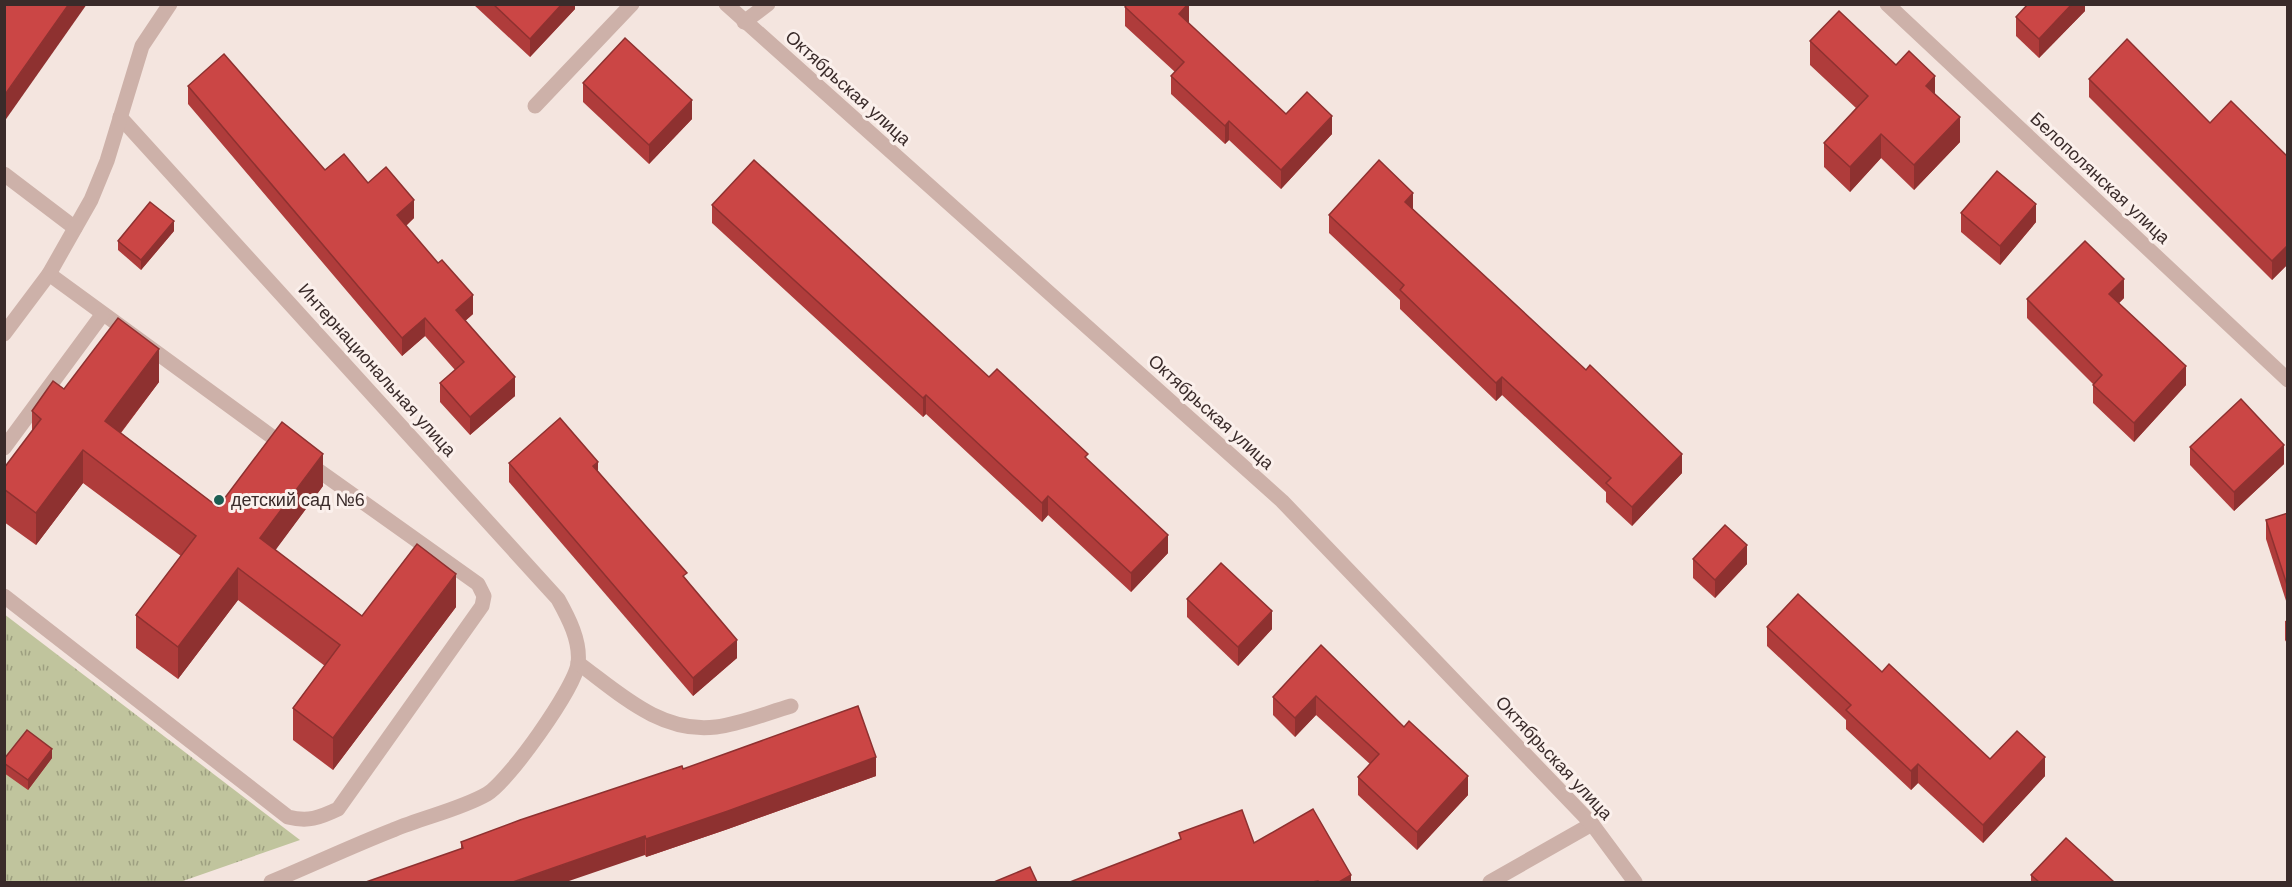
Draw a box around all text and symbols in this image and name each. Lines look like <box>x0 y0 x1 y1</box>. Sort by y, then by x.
street label: Октябрьская улица <box>781 27 915 150</box>
street label: Белополянская улица <box>2026 108 2174 248</box>
street label: Интернациональная улица <box>294 280 460 461</box>
street label: Октябрьская улица <box>1144 351 1278 474</box>
place label: детский сад №6 <box>231 490 365 510</box>
marker: детский сад №6 <box>212 493 226 507</box>
street label: Октябрьская улица <box>1492 692 1617 825</box>

